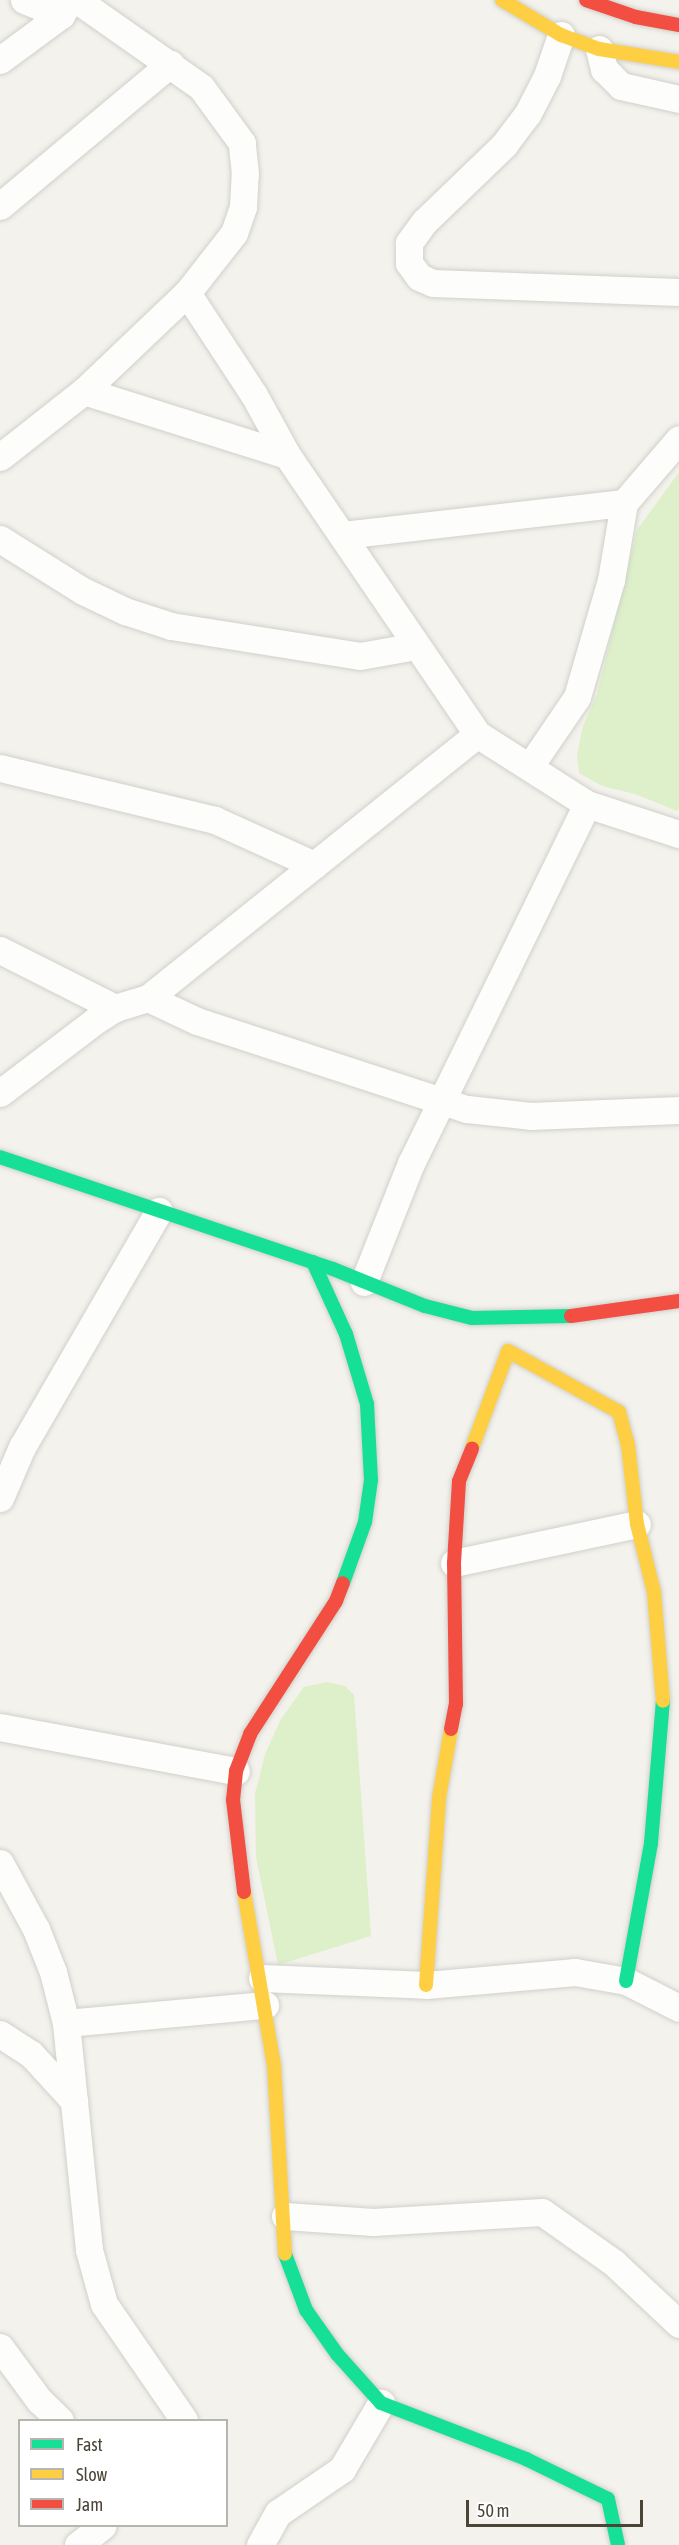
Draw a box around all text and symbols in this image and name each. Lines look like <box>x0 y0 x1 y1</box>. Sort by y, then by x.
legend <box>18 2419 228 2527</box>
text: Fast <box>76 2434 103 2455</box>
text: Slow <box>76 2464 107 2485</box>
scale bar <box>469 2488 646 2526</box>
text: Jam <box>76 2494 103 2515</box>
text: 50 m <box>477 2500 509 2521</box>

